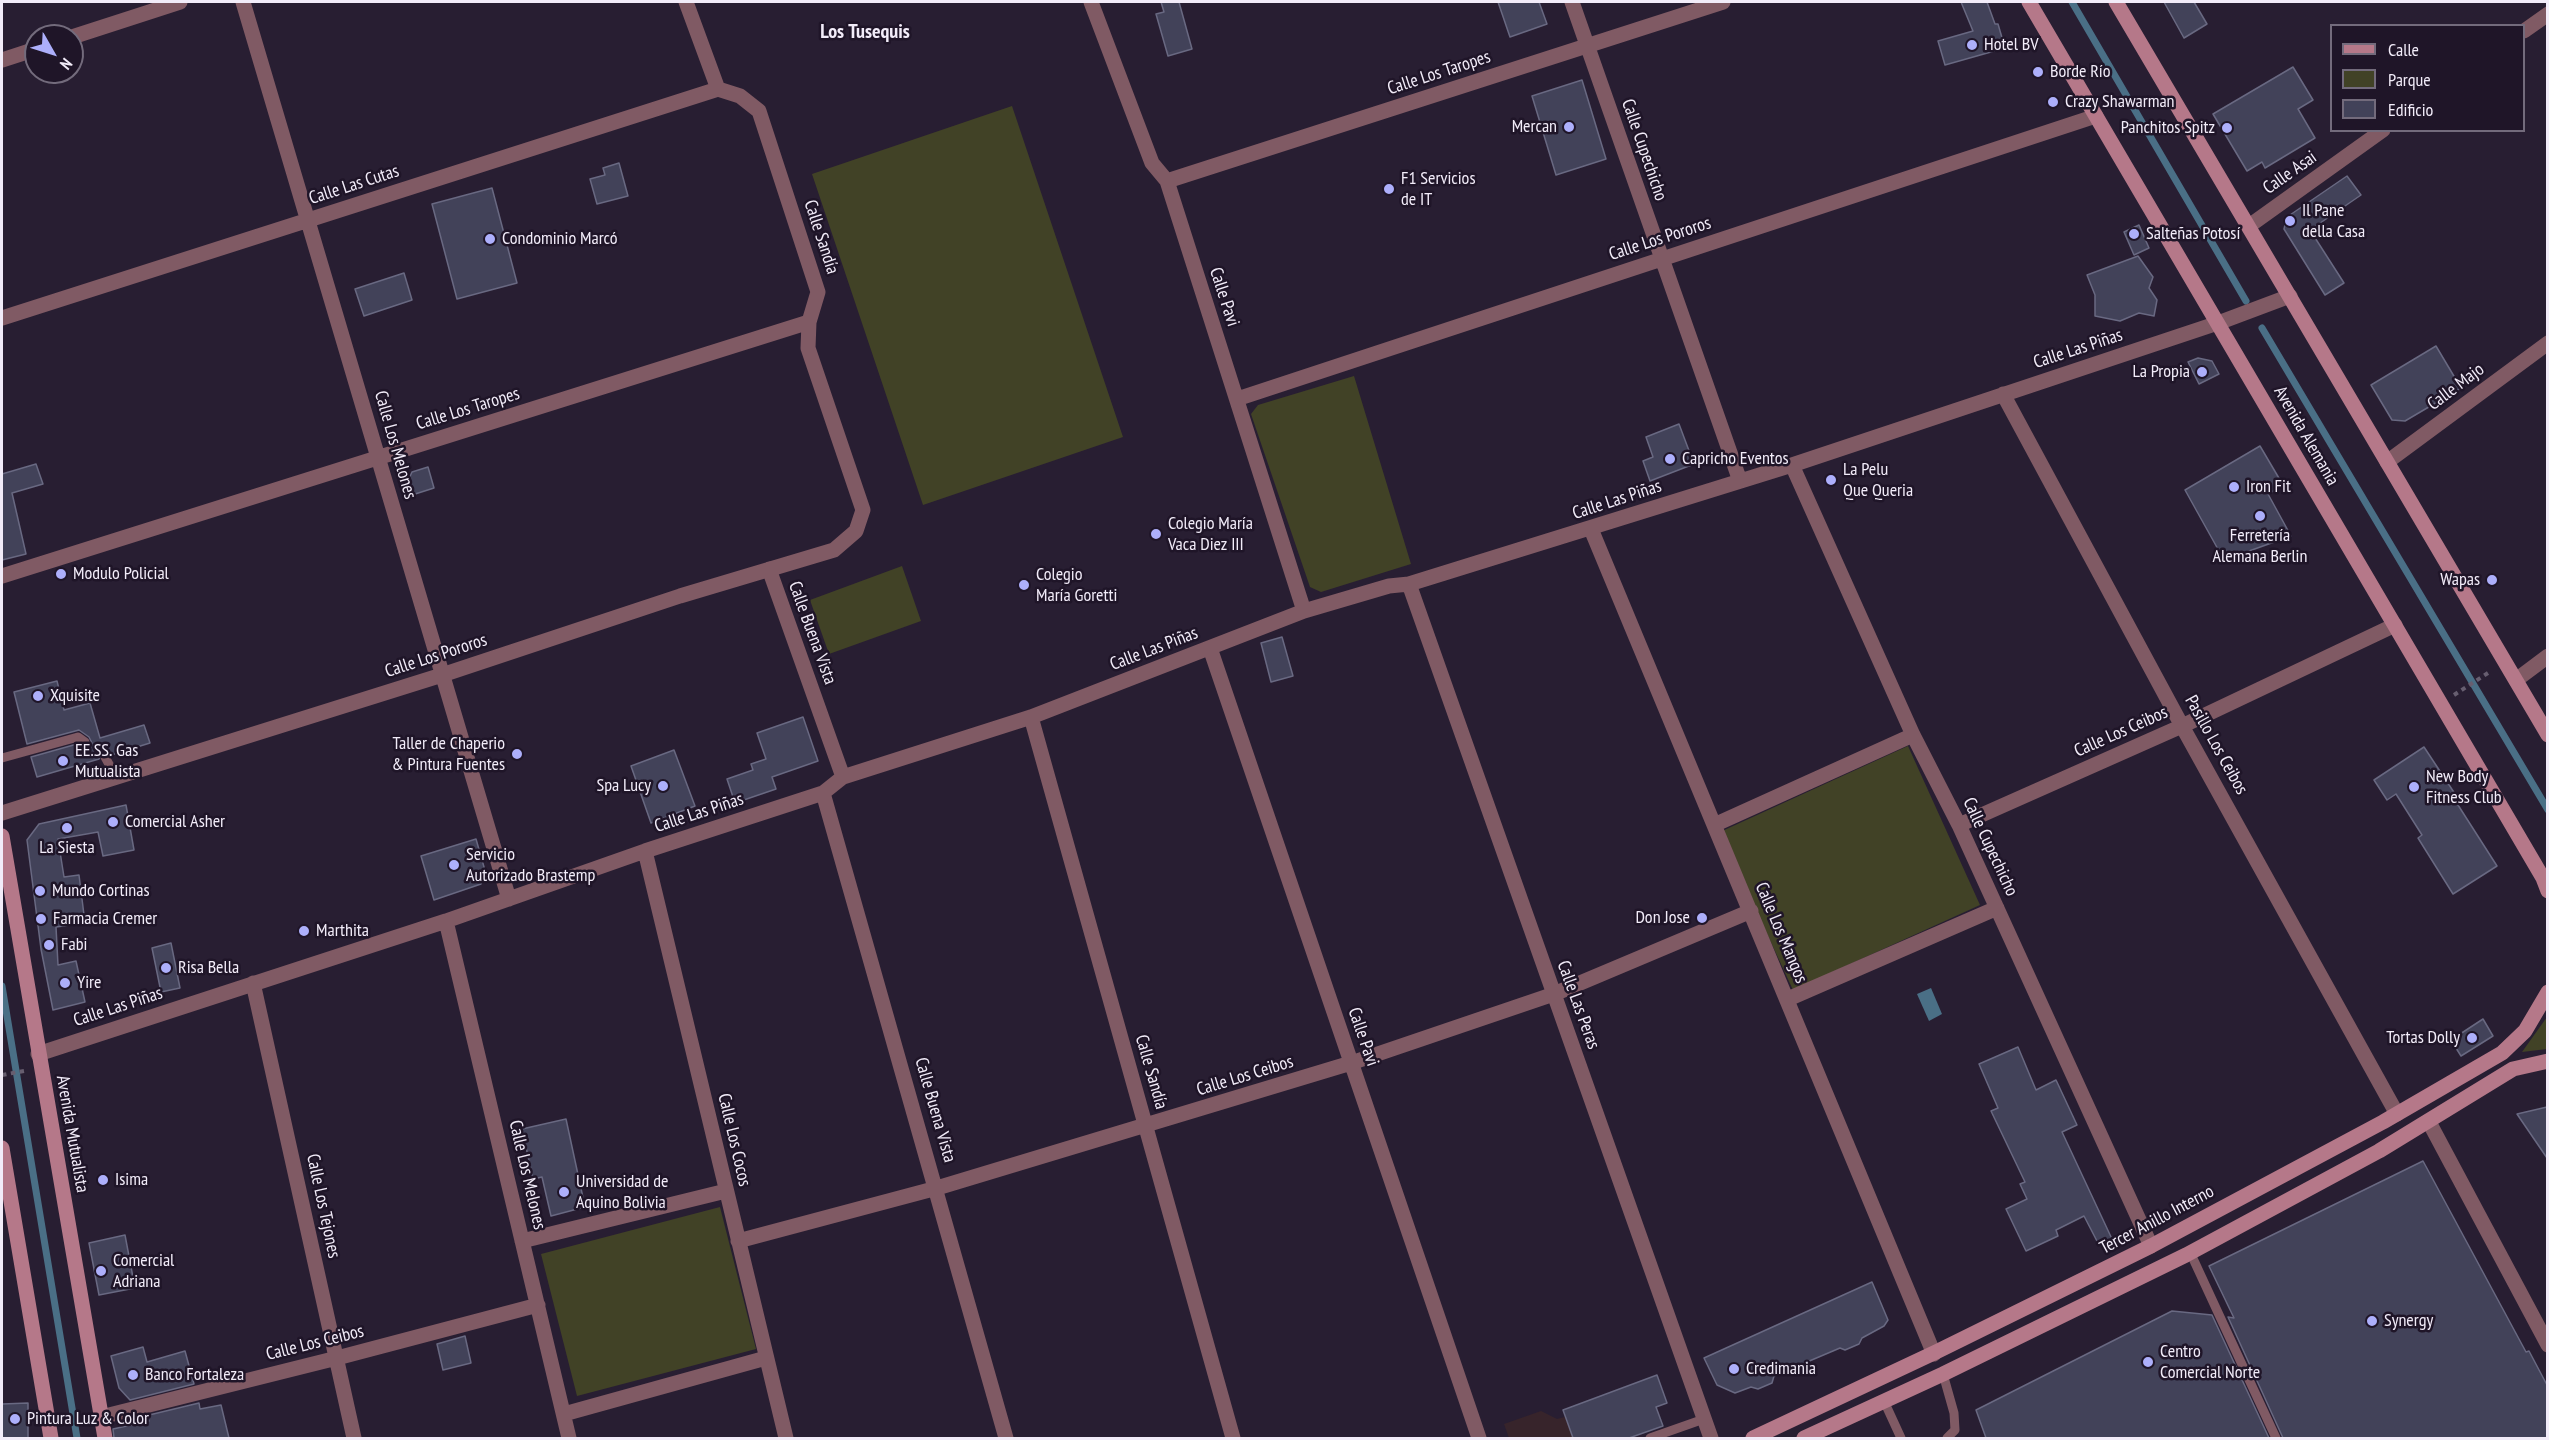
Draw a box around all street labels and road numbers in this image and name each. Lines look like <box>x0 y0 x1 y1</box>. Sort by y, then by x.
street label: Calle Los Taropes <box>1385 46 1493 100</box>
street label: Calle Cupechicho <box>1617 96 1671 204</box>
street label: Calle Asai <box>2259 147 2321 199</box>
street label: Calle Las Cutas <box>306 160 402 210</box>
street label: Calle Sandía <box>799 197 843 277</box>
street label: Calle Los Pororos <box>1606 212 1714 266</box>
street label: Calle Pavi <box>1204 265 1244 329</box>
street label: Calle Las Piñas <box>2031 324 2125 374</box>
street label: Calle Majo <box>2423 359 2489 415</box>
street label: Calle Los Taropes <box>414 383 522 435</box>
street label: Avenida Alemania <box>2269 383 2343 489</box>
street label: Calle Los Melones <box>369 388 421 502</box>
street label: Calle Las Piñas <box>1570 475 1664 525</box>
street label: Calle Buena Vista <box>783 579 841 687</box>
street label: Calle Las Piñas <box>1107 622 1201 676</box>
street label: Calle Los Pororos <box>382 629 490 683</box>
street label: Pasillo Los Ceibos <box>2180 692 2252 798</box>
street label: Calle Los Ceibos <box>2071 702 2171 762</box>
street label: Calle Las Piñas <box>652 788 746 838</box>
street label: Calle Cupechicho <box>1958 794 2022 900</box>
street label: Calle Los Mangos <box>1750 879 1812 987</box>
street label: Calle Las Peras <box>1552 958 1604 1052</box>
street label: Calle Las Piñas <box>71 982 165 1032</box>
street label: Calle Pavi <box>1343 1005 1383 1069</box>
street label: Calle Sandía <box>1130 1032 1172 1112</box>
street label: Calle Los Ceibos <box>1194 1051 1296 1101</box>
street label: Calle Buena Vista <box>910 1055 960 1165</box>
street label: Avenida Mutualista <box>51 1074 93 1194</box>
street label: Calle Los Cocos <box>713 1091 755 1189</box>
street label: Calle Los Melones <box>504 1118 550 1232</box>
street label: Calle Los Tejones <box>301 1152 345 1260</box>
street label: Tercer Anillo Interno <box>2096 1181 2218 1259</box>
street label: Calle Los Ceibos <box>264 1320 366 1366</box>

